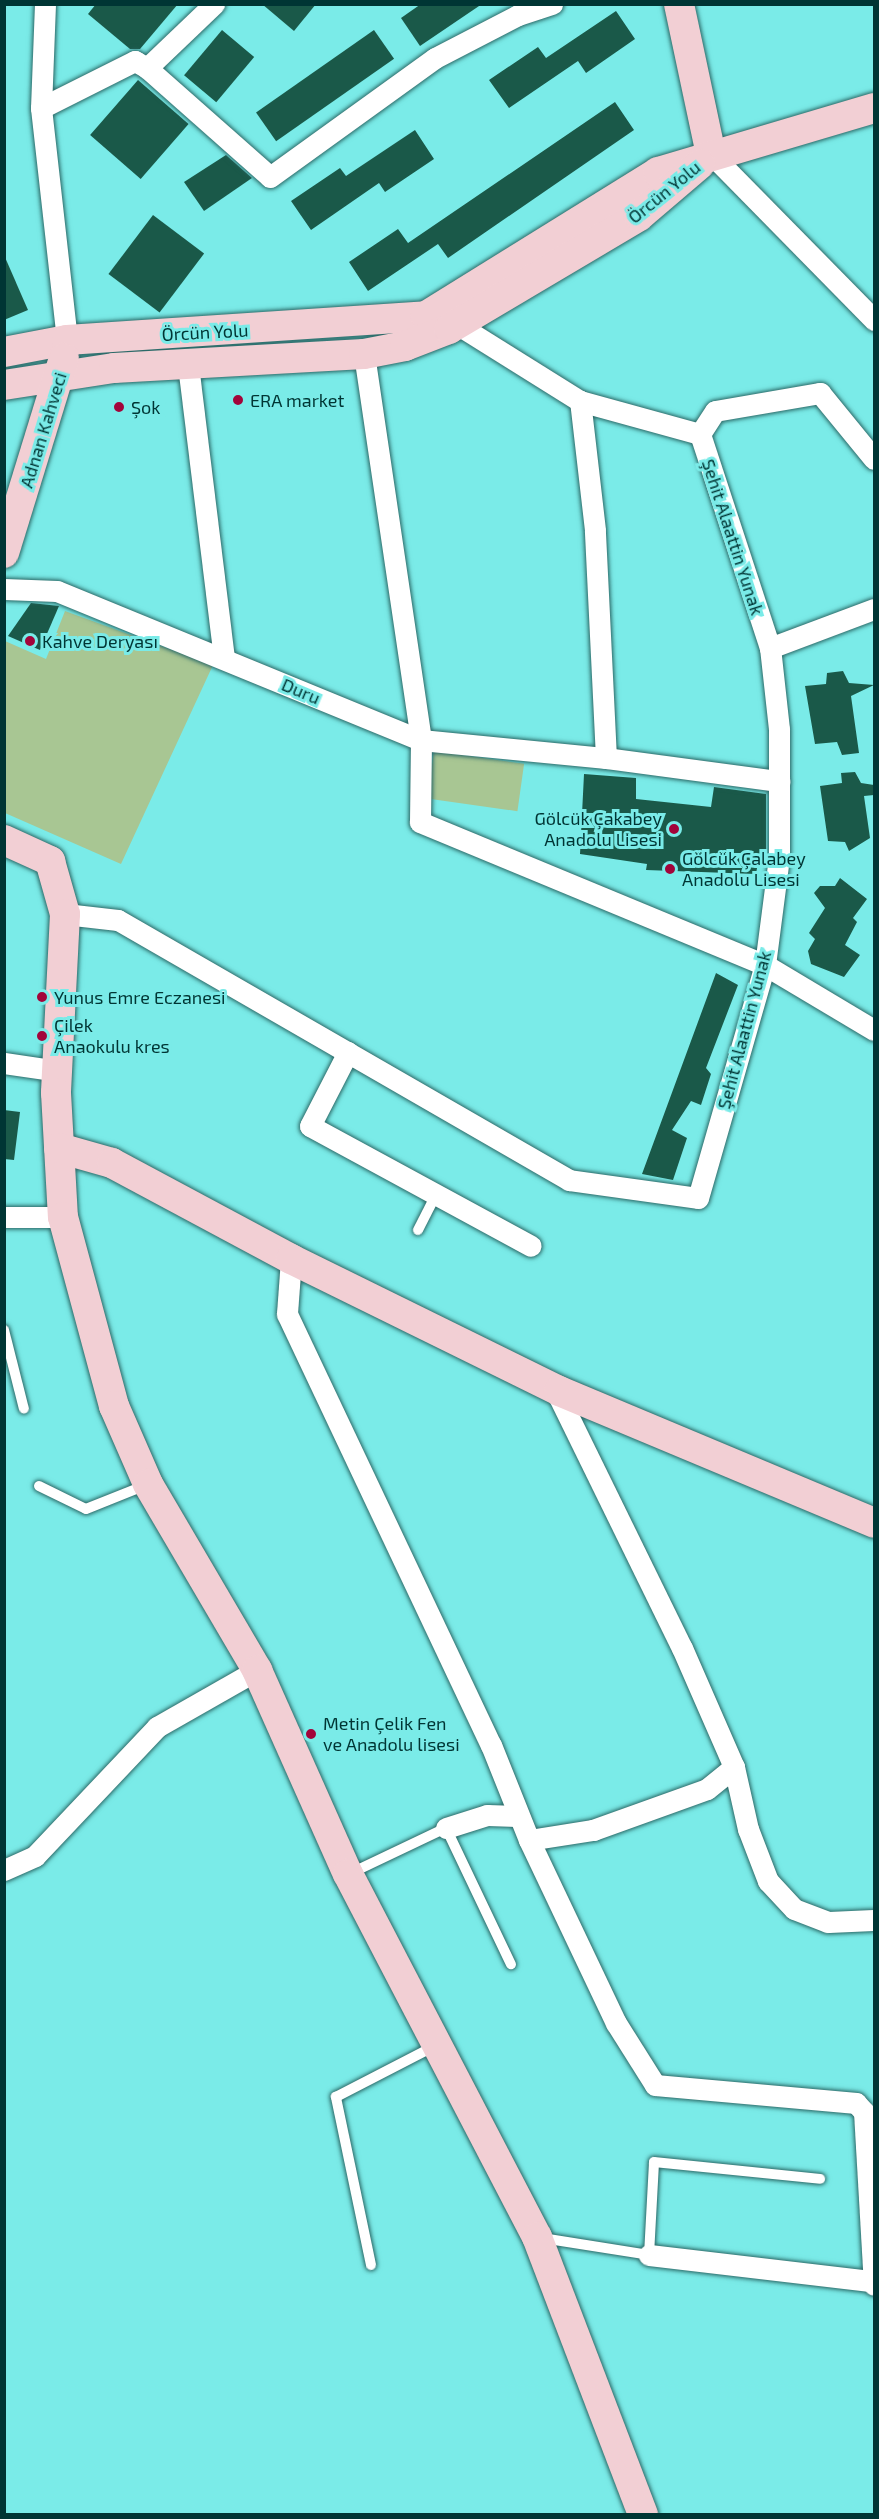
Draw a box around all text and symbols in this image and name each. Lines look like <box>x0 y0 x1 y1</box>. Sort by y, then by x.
street label: Örcün Yolu <box>623 156 705 228</box>
street label: Örcün Yolu <box>161 319 249 345</box>
street label: Adnan Kahveci <box>15 370 71 490</box>
place label: ERA market <box>250 389 345 411</box>
marker: ERA market <box>231 393 245 407</box>
place label: Şok <box>131 396 160 418</box>
marker: Şok <box>112 400 126 414</box>
street label: Şehit Alaattin Yunak <box>697 456 769 618</box>
place label: Kahve Deryası <box>42 630 158 652</box>
marker: Kahve Deryası <box>23 634 37 648</box>
street label: Duru <box>279 673 323 709</box>
place label: Gölcük Çakabey Anadolu Lisesi <box>534 808 662 850</box>
marker: Gölcük Çakabey Anadolu Lisesi <box>667 822 681 836</box>
place label: Gölcük Çalabey Anadolu Lisesi <box>682 848 806 890</box>
marker: Gölcük Çalabey Anadolu Lisesi <box>663 862 677 876</box>
street label: Şehit Alaattin Yunak <box>712 948 776 1112</box>
place label: Yunus Emre Eczanesi <box>54 986 226 1008</box>
marker: Yunus Emre Eczanesi <box>35 990 49 1004</box>
place label: Çilek Anaokulu kres <box>54 1015 170 1058</box>
marker: Çilek Anaokulu kres <box>35 1029 49 1043</box>
place label: Metin Çelik Fen ve Anadolu lisesi <box>323 1713 460 1756</box>
marker: Metin Çelik Fen ve Anadolu lisesi <box>304 1727 318 1741</box>

